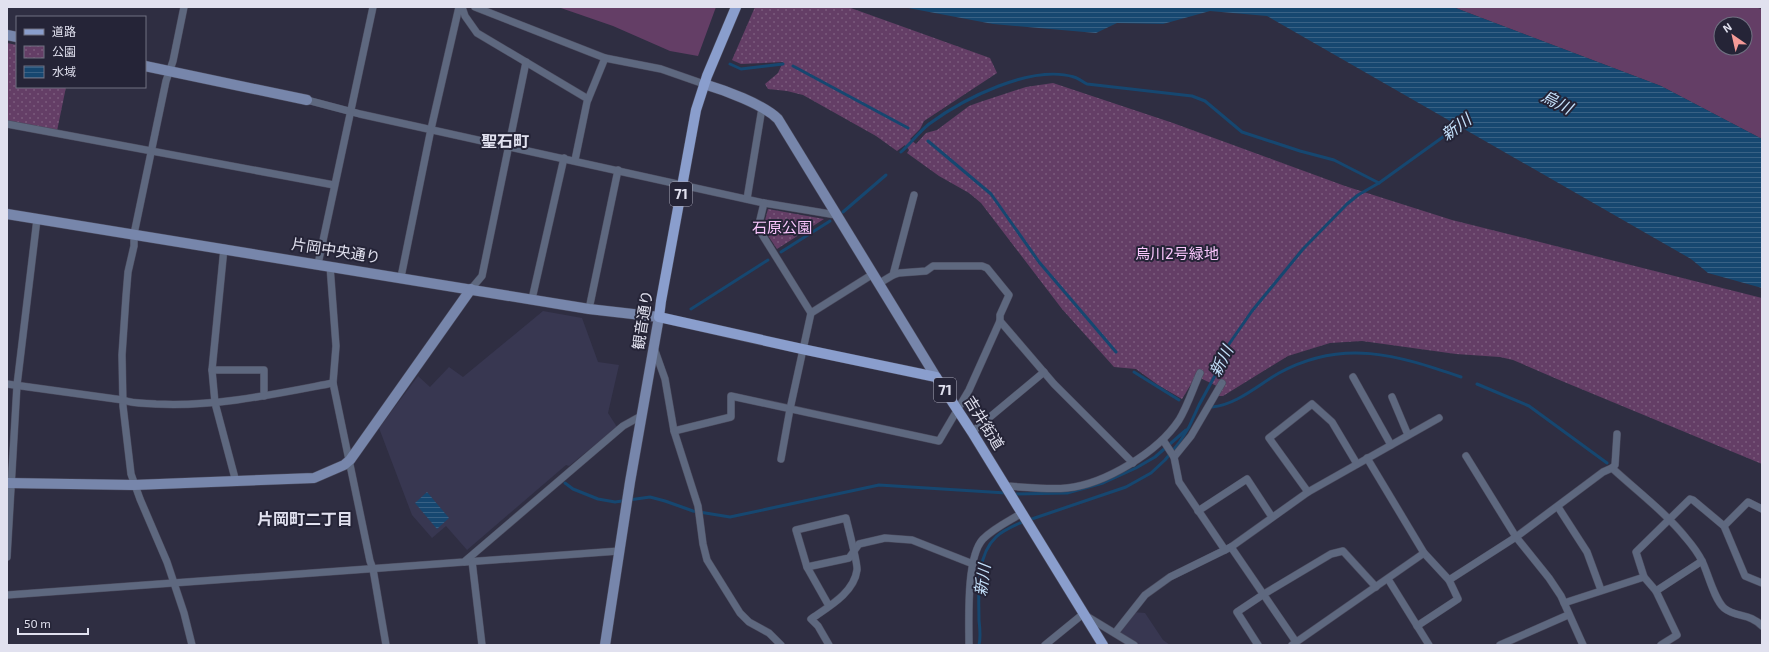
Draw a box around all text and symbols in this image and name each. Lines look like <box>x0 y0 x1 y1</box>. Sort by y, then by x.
legend <box>16 16 146 88</box>
north arrow <box>1713 16 1753 56</box>
text: N <box>1720 20 1734 35</box>
text: 道路 <box>52 24 76 38</box>
text: 公園 <box>52 44 76 58</box>
text: 水域 <box>52 64 76 78</box>
water label: 烏川 <box>1539 86 1578 118</box>
water label: 新川 <box>1437 108 1476 144</box>
district label: 聖石町 <box>481 131 529 150</box>
road number: 71 <box>670 182 692 206</box>
park label: 石原公園 <box>752 218 812 236</box>
street label: 片岡中央通り <box>290 234 382 266</box>
park label: 烏川2号緑地 <box>1135 244 1219 262</box>
street label: 観音通り <box>628 289 656 351</box>
water label: 新川 <box>1205 340 1237 379</box>
road number: 71 <box>934 378 956 402</box>
street label: 吉井街道 <box>961 392 1008 453</box>
district label: 片岡町二丁目 <box>257 509 353 528</box>
water label: 新川 <box>970 561 993 597</box>
scale bar <box>18 610 88 636</box>
text: 50 m <box>24 616 51 630</box>

